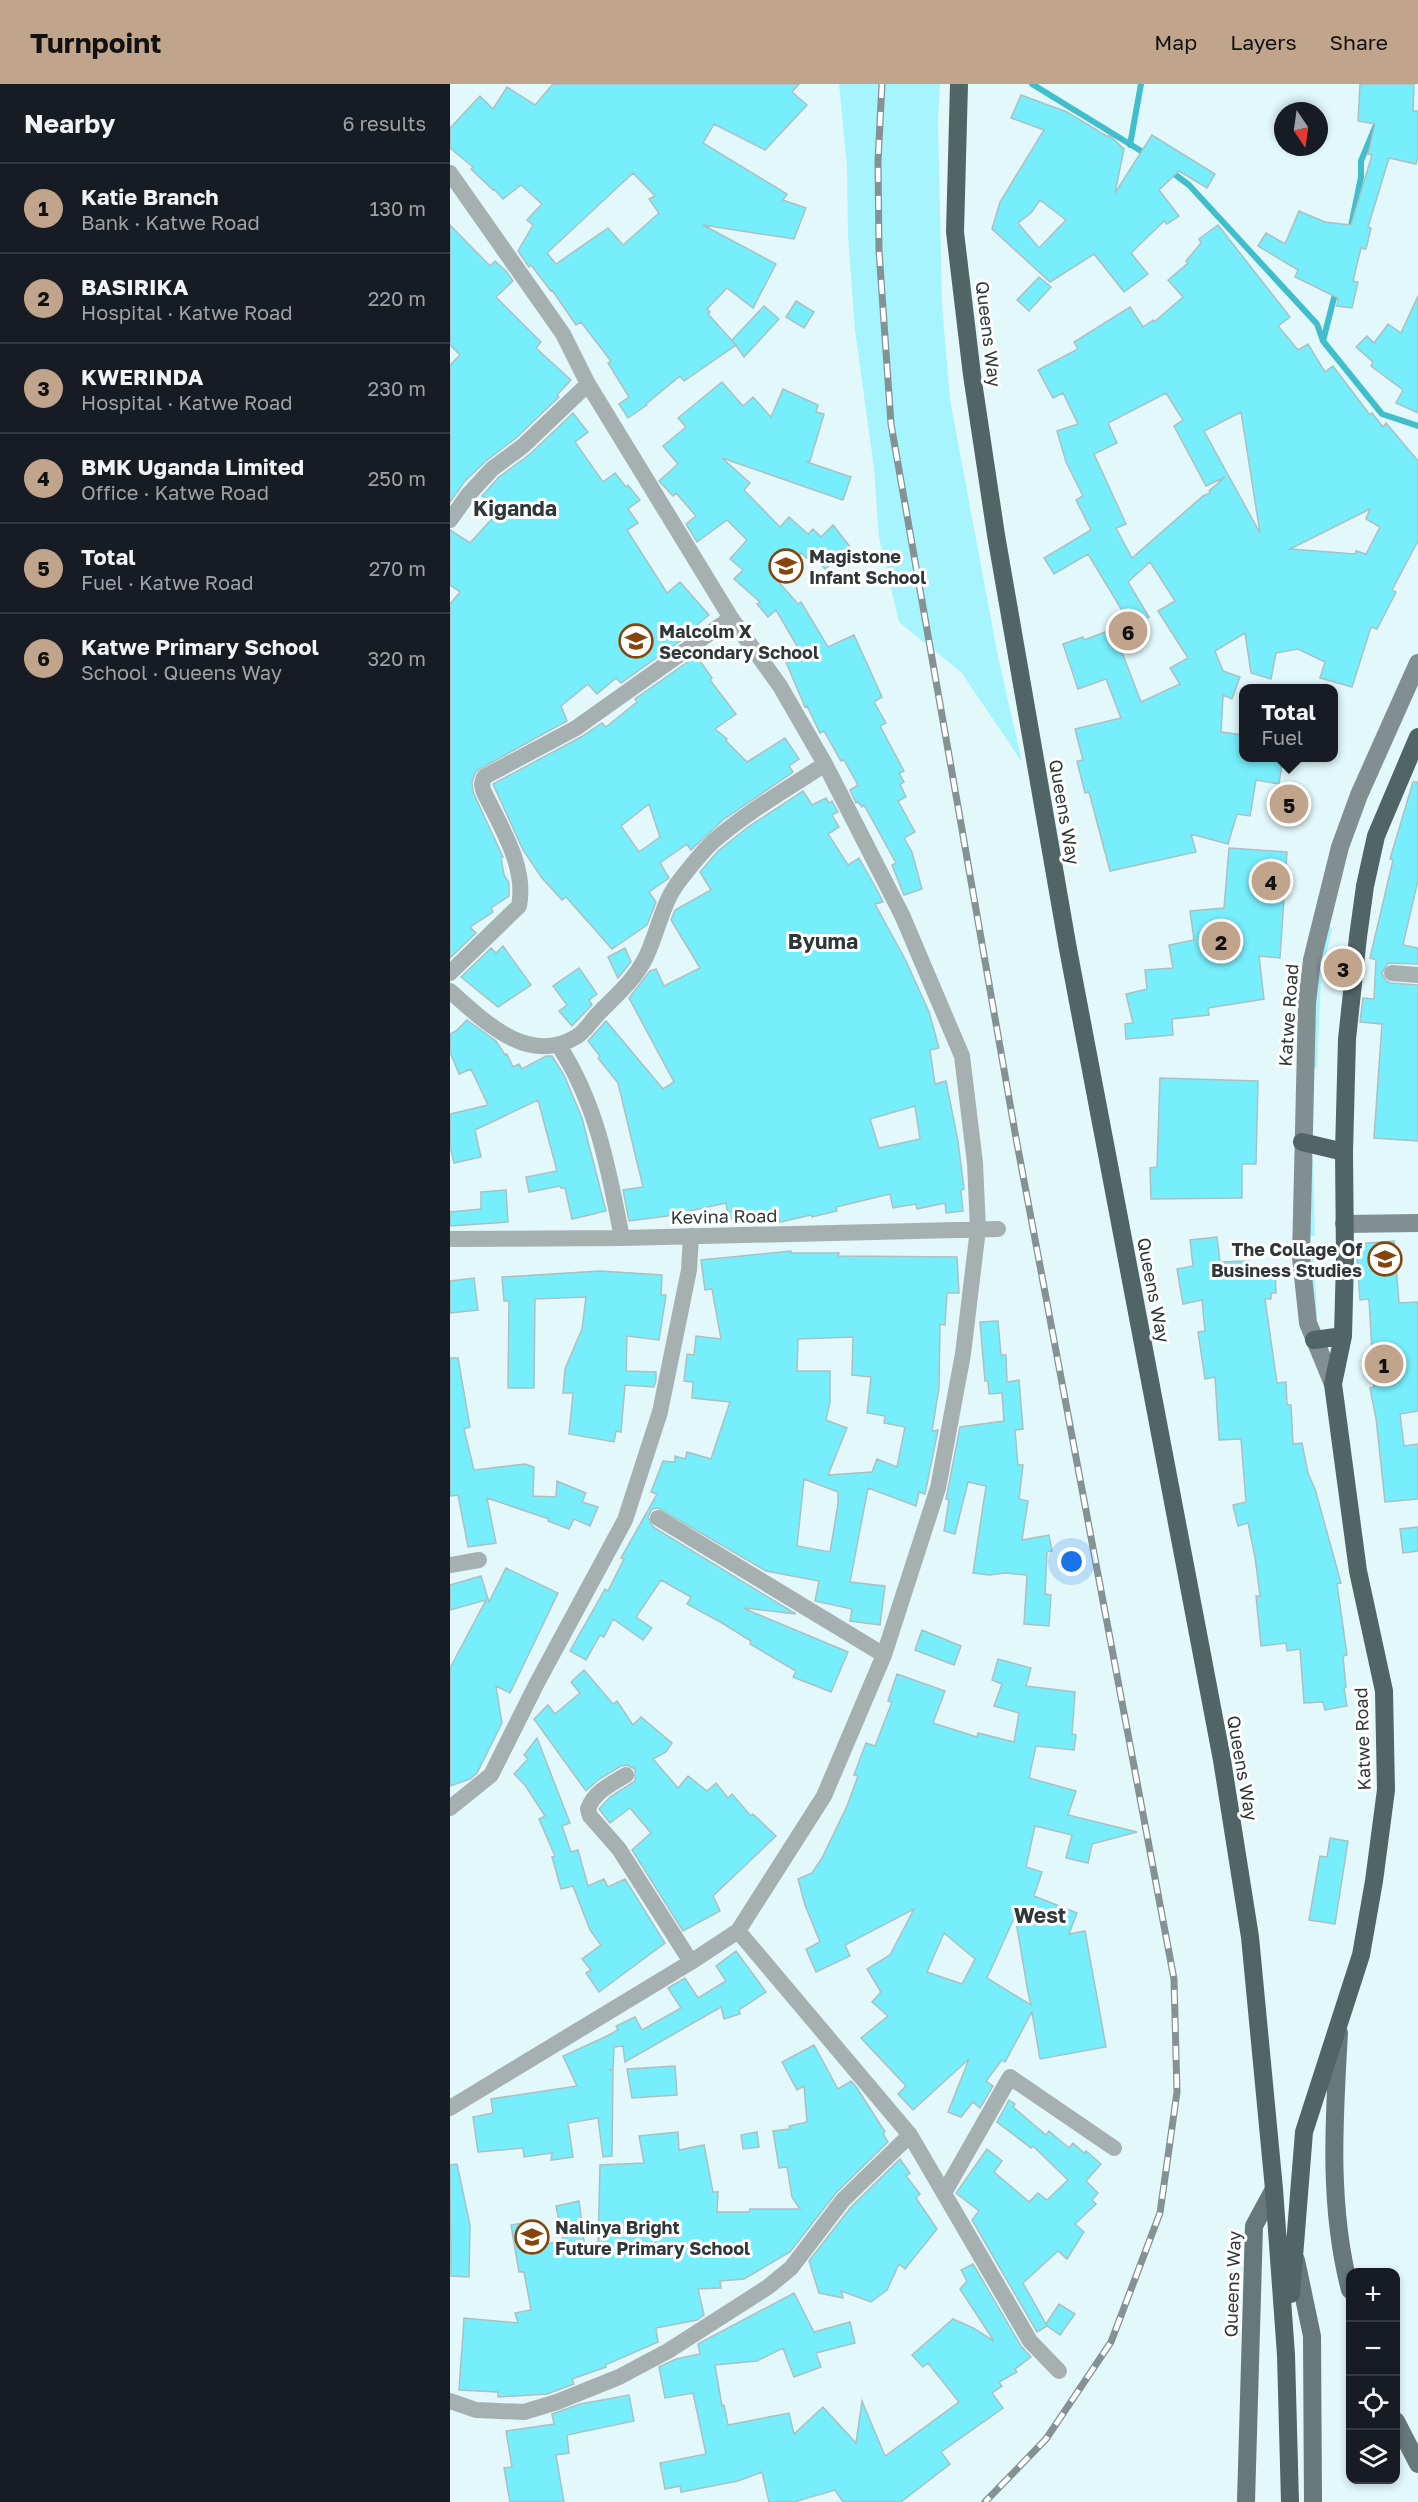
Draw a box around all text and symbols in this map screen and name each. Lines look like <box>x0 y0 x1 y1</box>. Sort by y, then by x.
text: Turnpoint <box>30 26 161 59</box>
text: Map <box>1154 29 1197 55</box>
text: Layers <box>1230 29 1297 55</box>
text: Share <box>1330 29 1388 55</box>
north arrow <box>1274 102 1328 156</box>
text: Nearby <box>24 108 115 139</box>
text: 6 results <box>342 111 426 135</box>
text: Katie Branch <box>81 183 219 210</box>
text: 1 <box>38 196 49 220</box>
text: 130 m <box>370 196 426 220</box>
text: Bank · Katwe Road <box>81 210 260 234</box>
text: BASIRIKA <box>81 273 188 300</box>
street label: Queens Way <box>972 280 1006 388</box>
text: 2 <box>37 286 50 310</box>
text: 220 m <box>368 286 426 310</box>
text: Hospital · Katwe Road <box>81 300 293 324</box>
text: KWERINDA <box>81 363 203 390</box>
text: 3 <box>37 376 50 400</box>
text: 230 m <box>368 376 426 400</box>
text: Hospital · Katwe Road <box>81 390 293 414</box>
text: BMK Uganda Limited <box>81 453 304 480</box>
text: 4 <box>37 466 50 490</box>
text: 250 m <box>368 466 426 490</box>
text: Office · Katwe Road <box>81 480 269 504</box>
district label: Kiganda <box>473 495 557 521</box>
text: Total <box>81 543 136 570</box>
place label: Magistone Infant School <box>809 545 926 588</box>
school or university icon: Magistone Infant School <box>768 548 804 584</box>
text: 5 <box>37 556 50 580</box>
text: 270 m <box>369 556 426 580</box>
text: Fuel · Katwe Road <box>81 570 254 594</box>
pin: 6 <box>1108 608 1148 654</box>
place label: Malcolm X Secondary School <box>659 620 819 663</box>
school or university icon: Malcolm X Secondary School <box>618 623 654 659</box>
text: Katwe Primary School <box>81 633 319 660</box>
text: 6 <box>37 646 50 670</box>
text: 320 m <box>368 646 426 670</box>
text: School · Queens Way <box>81 660 282 684</box>
popup <box>1239 684 1338 762</box>
text: Total <box>1261 698 1316 725</box>
text: Fuel <box>1261 725 1303 749</box>
street label: Queens Way <box>1045 758 1085 866</box>
pin: 5 <box>1270 782 1308 826</box>
pin: 4 <box>1252 858 1290 904</box>
pin: 2 <box>1202 918 1240 964</box>
district label: Byuma <box>788 928 858 954</box>
pin: 3 <box>1324 946 1362 990</box>
street label: Katwe Road <box>1273 963 1303 1067</box>
street label: Kevina Road <box>670 1204 778 1228</box>
street label: Queens Way <box>1133 1236 1175 1344</box>
place label: The Collage Of Business Studies <box>1211 1238 1362 1281</box>
school or university icon: The Collage Of Business Studies <box>1367 1241 1403 1277</box>
pin: 1 <box>1364 1342 1404 1386</box>
your location <box>1057 1547 1086 1576</box>
street label: Katwe Road <box>1349 1687 1375 1791</box>
street label: Queens Way <box>1223 1714 1263 1822</box>
district label: West <box>1014 1902 1066 1928</box>
place label: Nalinya Bright Future Primary School <box>555 2216 750 2259</box>
school or university icon: Nalinya Bright Future Primary School <box>514 2219 550 2255</box>
street label: Queens Way <box>1219 2230 1245 2338</box>
map controls <box>1346 2268 1400 2484</box>
button: + <box>1346 2268 1400 2322</box>
button: − <box>1346 2322 1400 2376</box>
button: locate <box>1346 2376 1400 2430</box>
button: layers <box>1346 2430 1400 2484</box>

